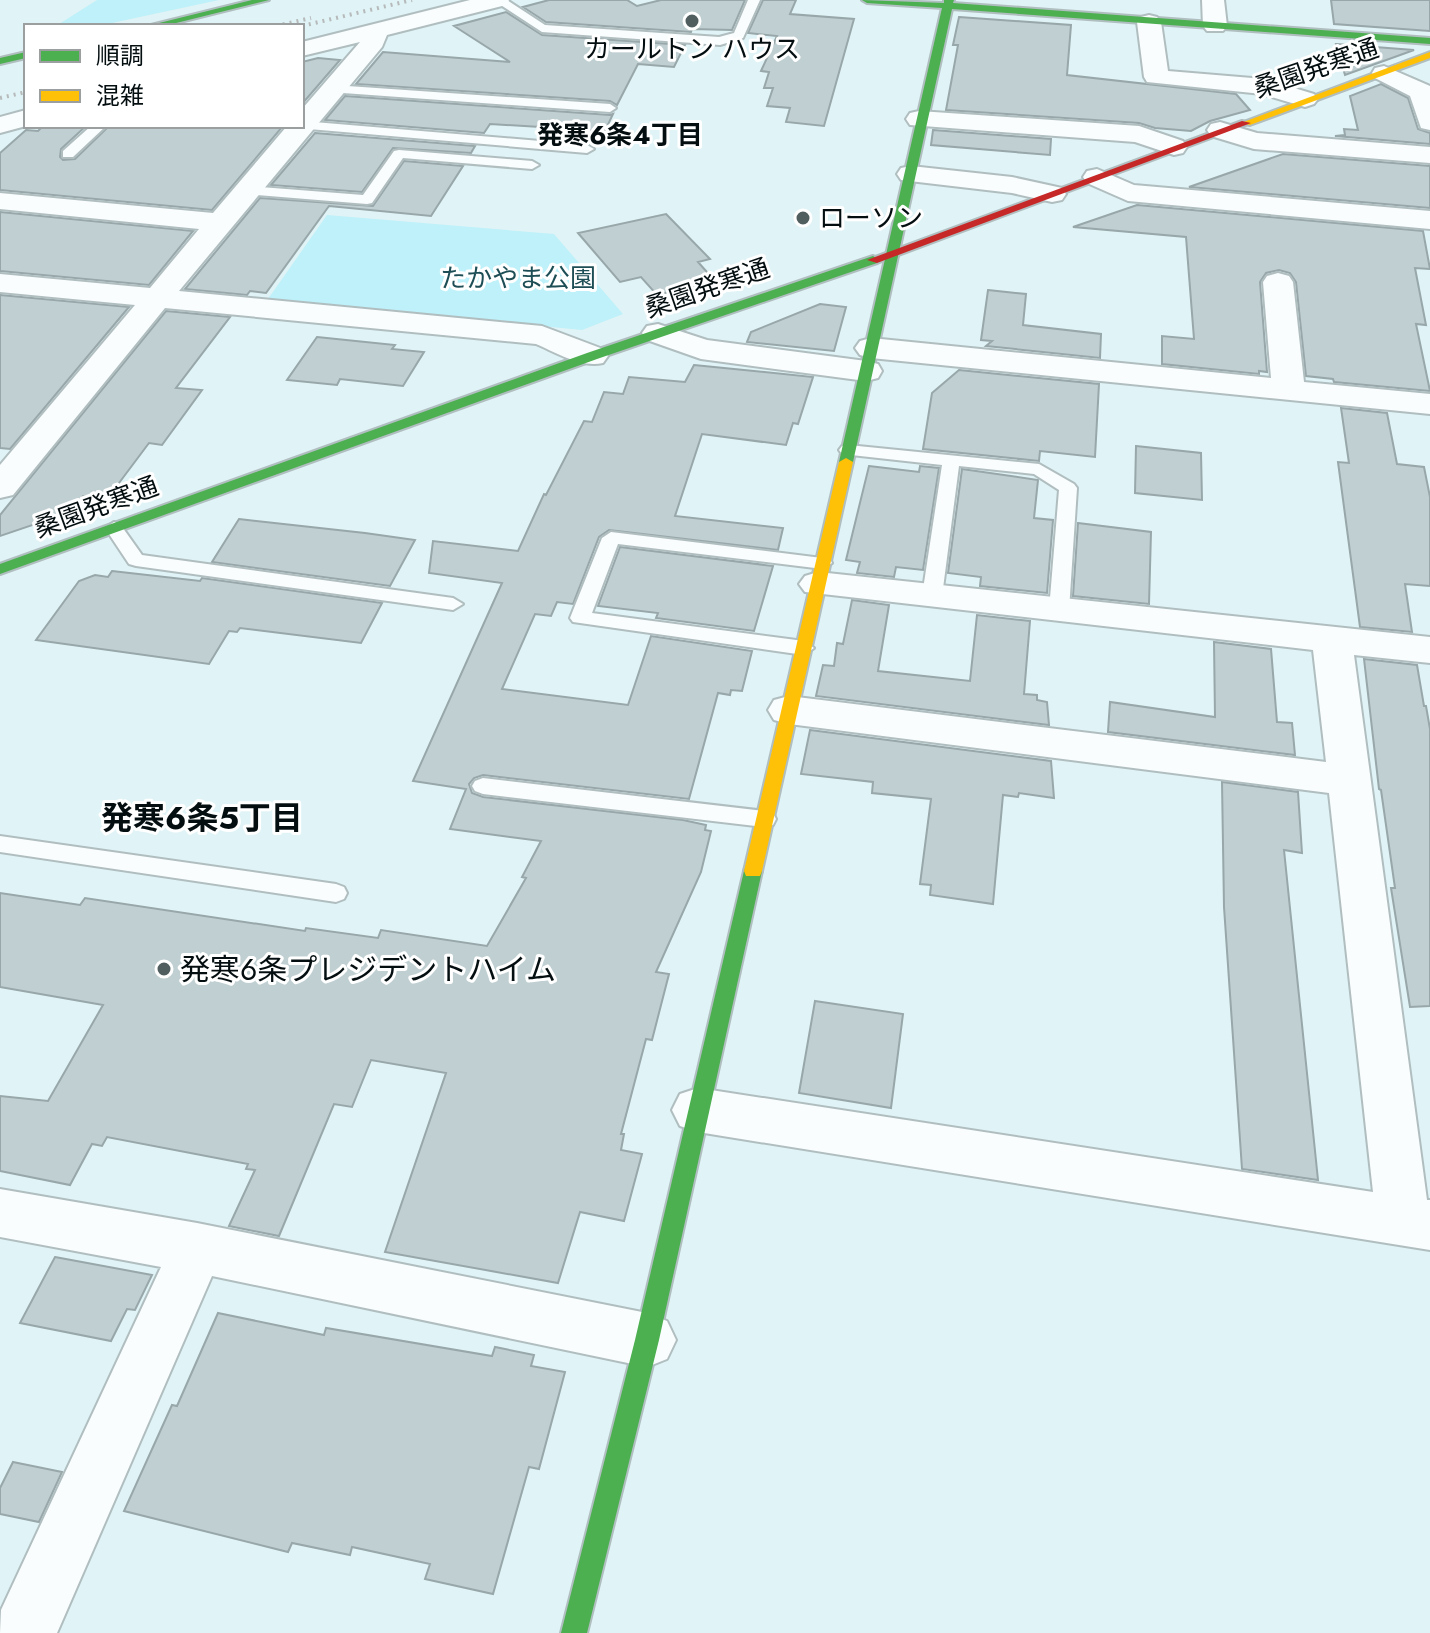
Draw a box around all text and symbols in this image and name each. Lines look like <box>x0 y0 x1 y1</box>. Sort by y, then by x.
marker: カールトン ハウス <box>683 12 701 30</box>
legend <box>24 24 304 128</box>
street label: 桑園発寒通 <box>1248 29 1384 107</box>
place label: カールトン ハウス <box>584 30 800 68</box>
text: 順調 <box>96 38 144 73</box>
text: 混雑 <box>96 78 144 113</box>
district label: 発寒6条4丁目 <box>537 116 703 154</box>
place label: ローソン <box>819 199 923 237</box>
marker: ローソン <box>794 209 812 227</box>
street label: 桑園発寒通 <box>639 249 775 327</box>
park label: たかやま公園 <box>440 259 596 297</box>
street label: 桑園発寒通 <box>28 467 164 547</box>
district label: 発寒6条5丁目 <box>101 795 303 841</box>
place label: 発寒6条プレジデントハイム <box>180 948 556 991</box>
marker: 発寒6条プレジデントハイム <box>155 960 173 978</box>

